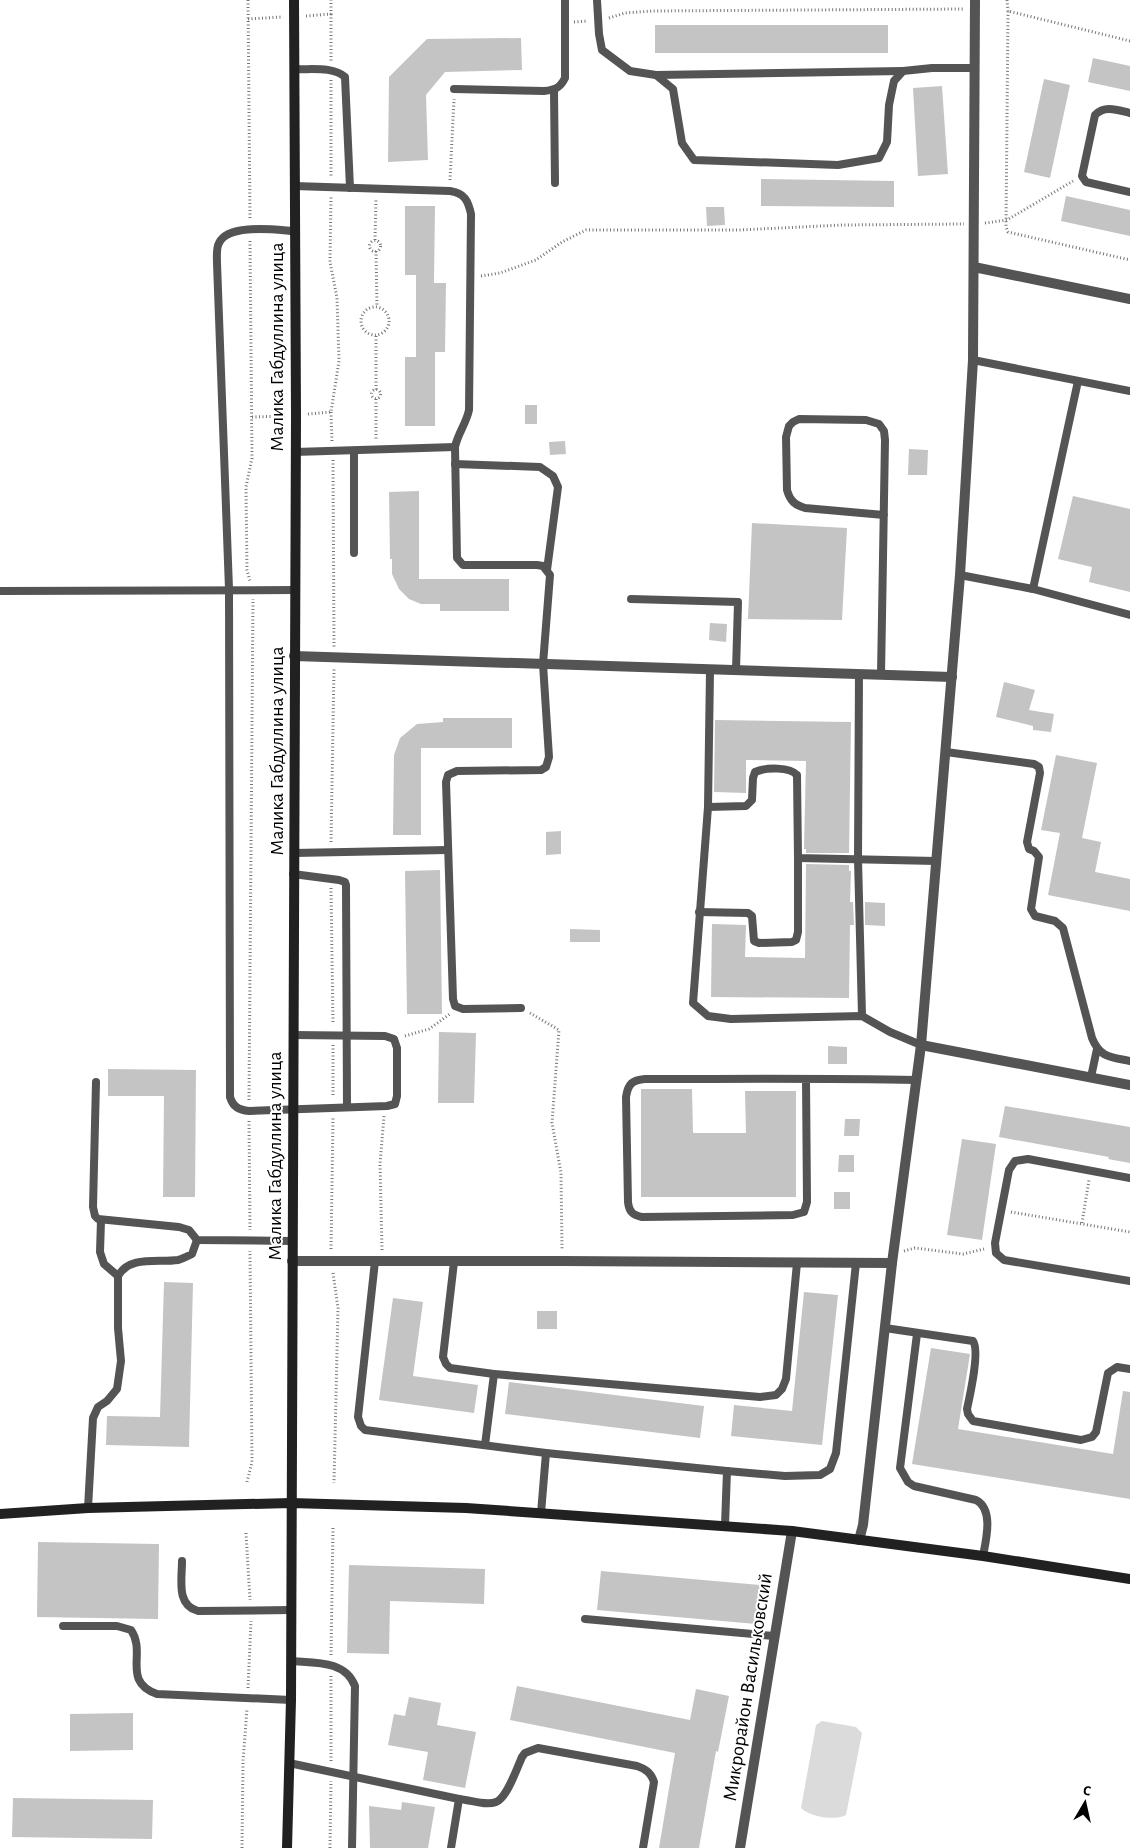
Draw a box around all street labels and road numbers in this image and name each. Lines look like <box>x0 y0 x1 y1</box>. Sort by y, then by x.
street label: Малика Габдуллина улица <box>267 242 287 452</box>
street label: Малика Габдуллина улица <box>267 646 287 856</box>
street label: Малика Габдуллина улица <box>265 1051 285 1261</box>
street label: Микрорайон Васильковский <box>720 1571 776 1803</box>

